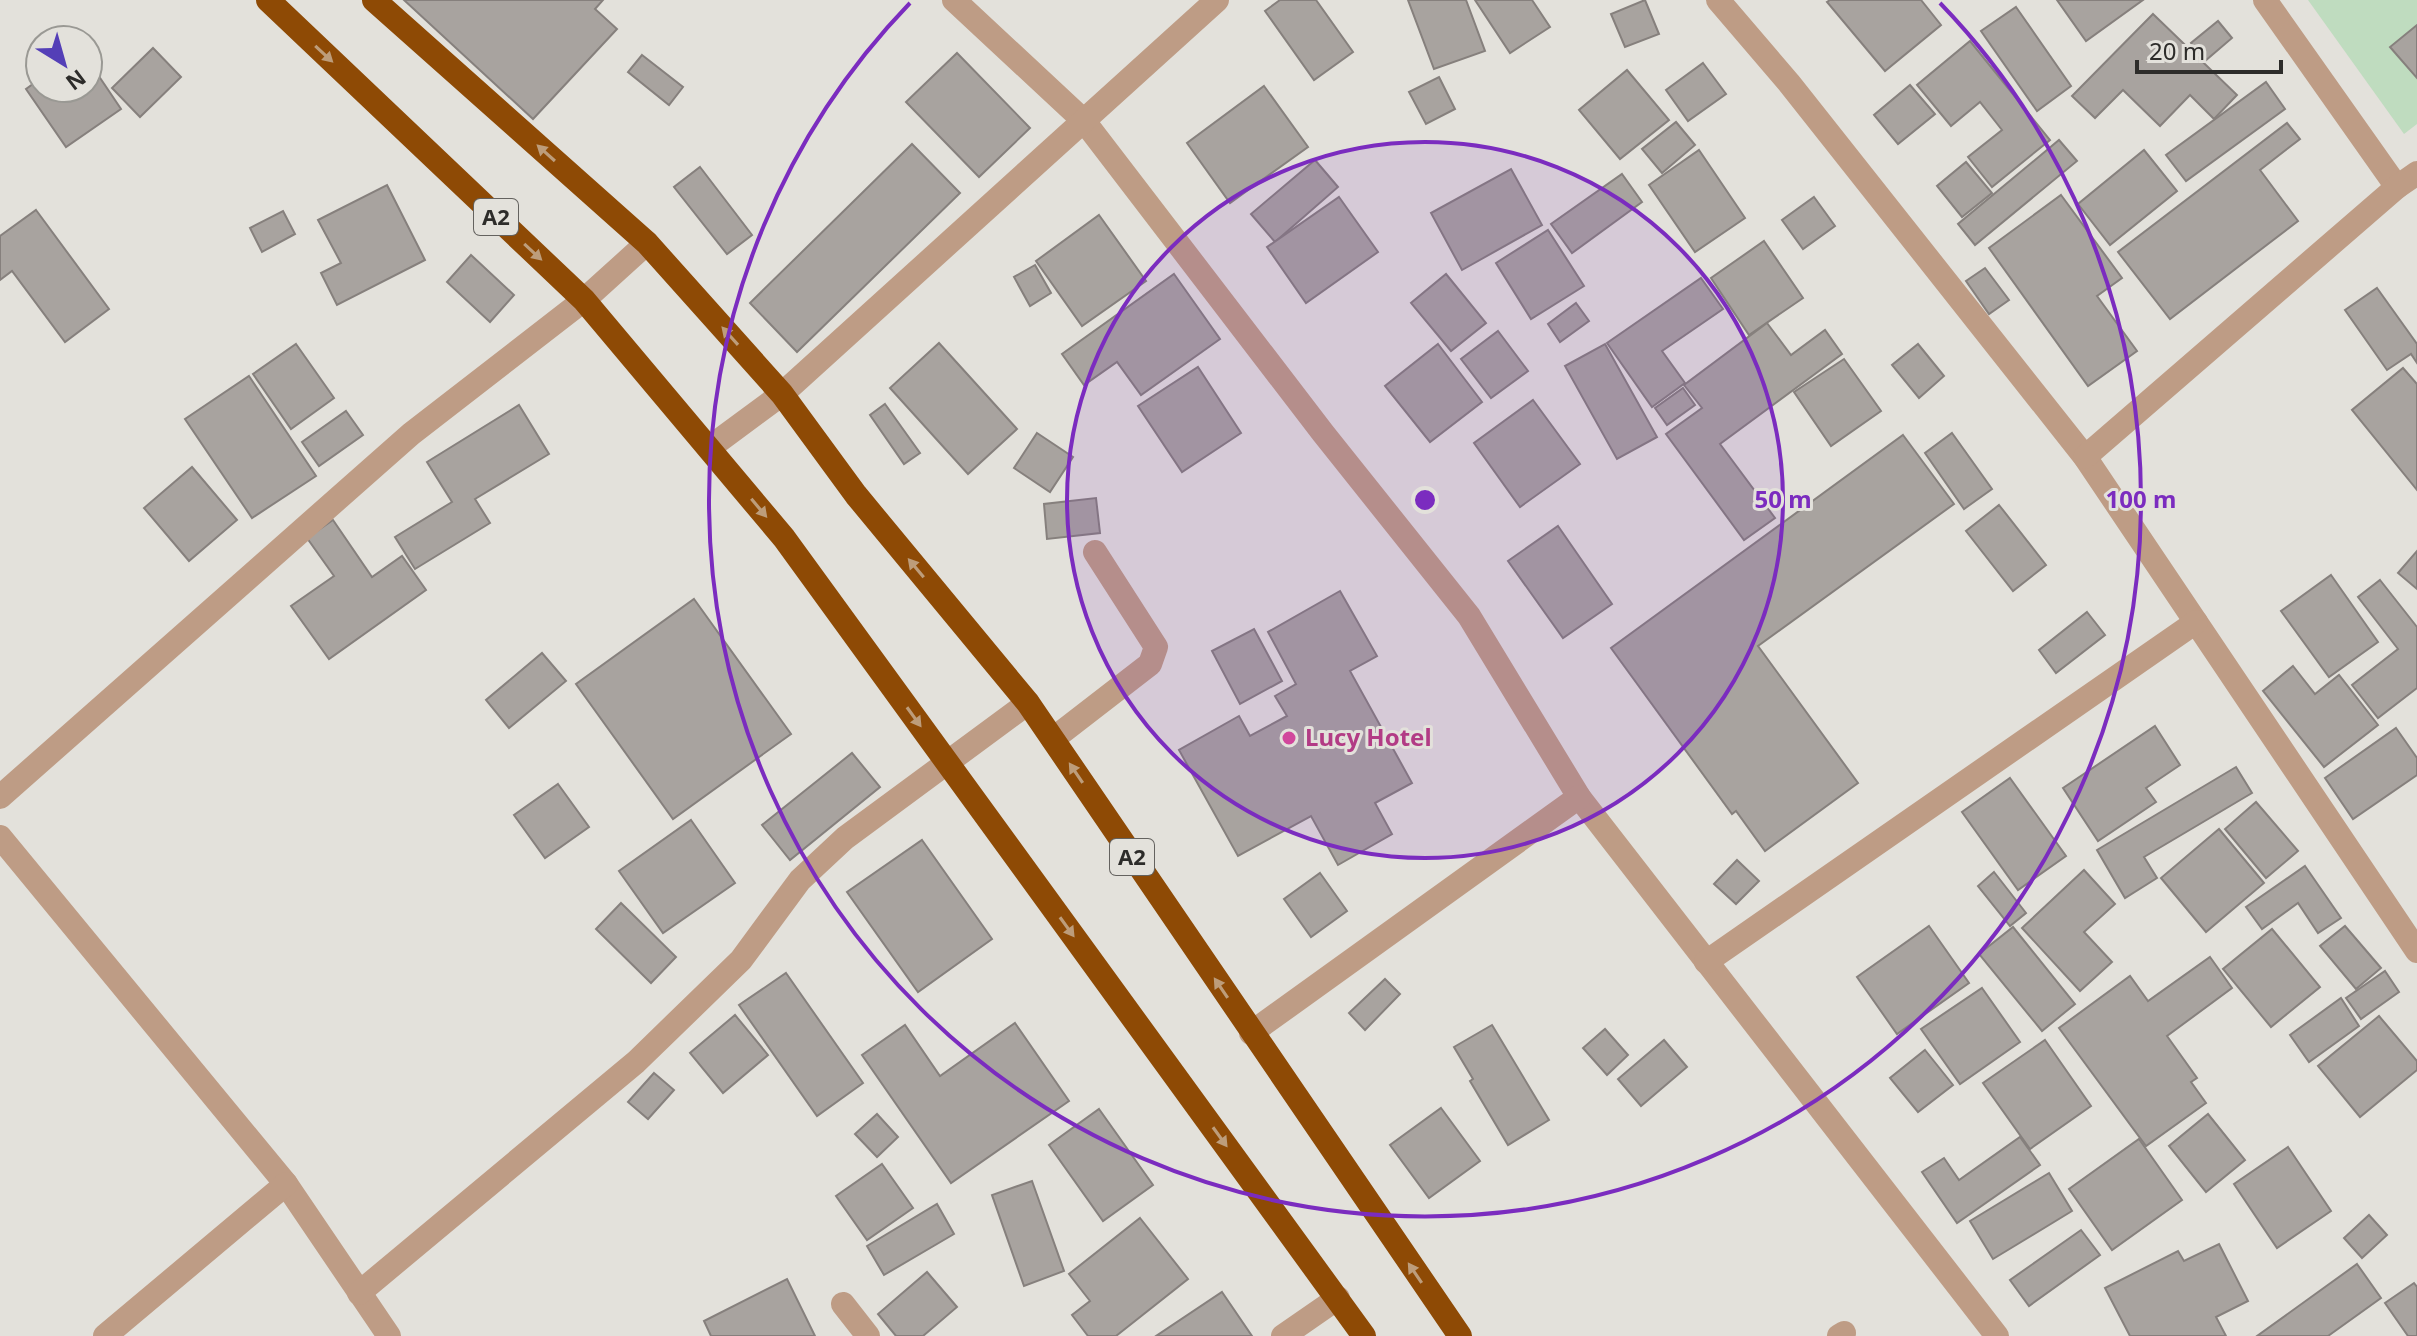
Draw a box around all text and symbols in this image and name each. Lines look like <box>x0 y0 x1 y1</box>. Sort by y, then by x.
north arrow <box>24 24 104 104</box>
scale bar <box>2137 24 2281 74</box>
text: 20 m <box>2149 34 2205 67</box>
one-way arrow <box>315 44 334 62</box>
text: N <box>60 63 93 98</box>
one-way arrow <box>536 145 556 162</box>
road number: A2 <box>474 199 518 235</box>
one-way arrow <box>524 243 543 261</box>
one-way arrow <box>721 327 739 346</box>
text: 50 m <box>1754 482 1812 515</box>
text: 100 m <box>2106 482 2176 515</box>
centre of rings <box>1411 486 1439 514</box>
one-way arrow <box>750 498 767 518</box>
one-way arrow <box>908 558 925 578</box>
one-way arrow <box>906 706 921 727</box>
place label: Lucy Hotel <box>1305 720 1432 753</box>
marker: Lucy Hotel <box>1280 729 1298 747</box>
one-way arrow <box>1069 762 1084 783</box>
road number: A2 <box>1110 839 1154 875</box>
one-way arrow <box>1059 916 1074 937</box>
one-way arrow <box>1214 978 1229 999</box>
one-way arrow <box>1212 1126 1228 1147</box>
one-way arrow <box>1408 1262 1423 1283</box>

